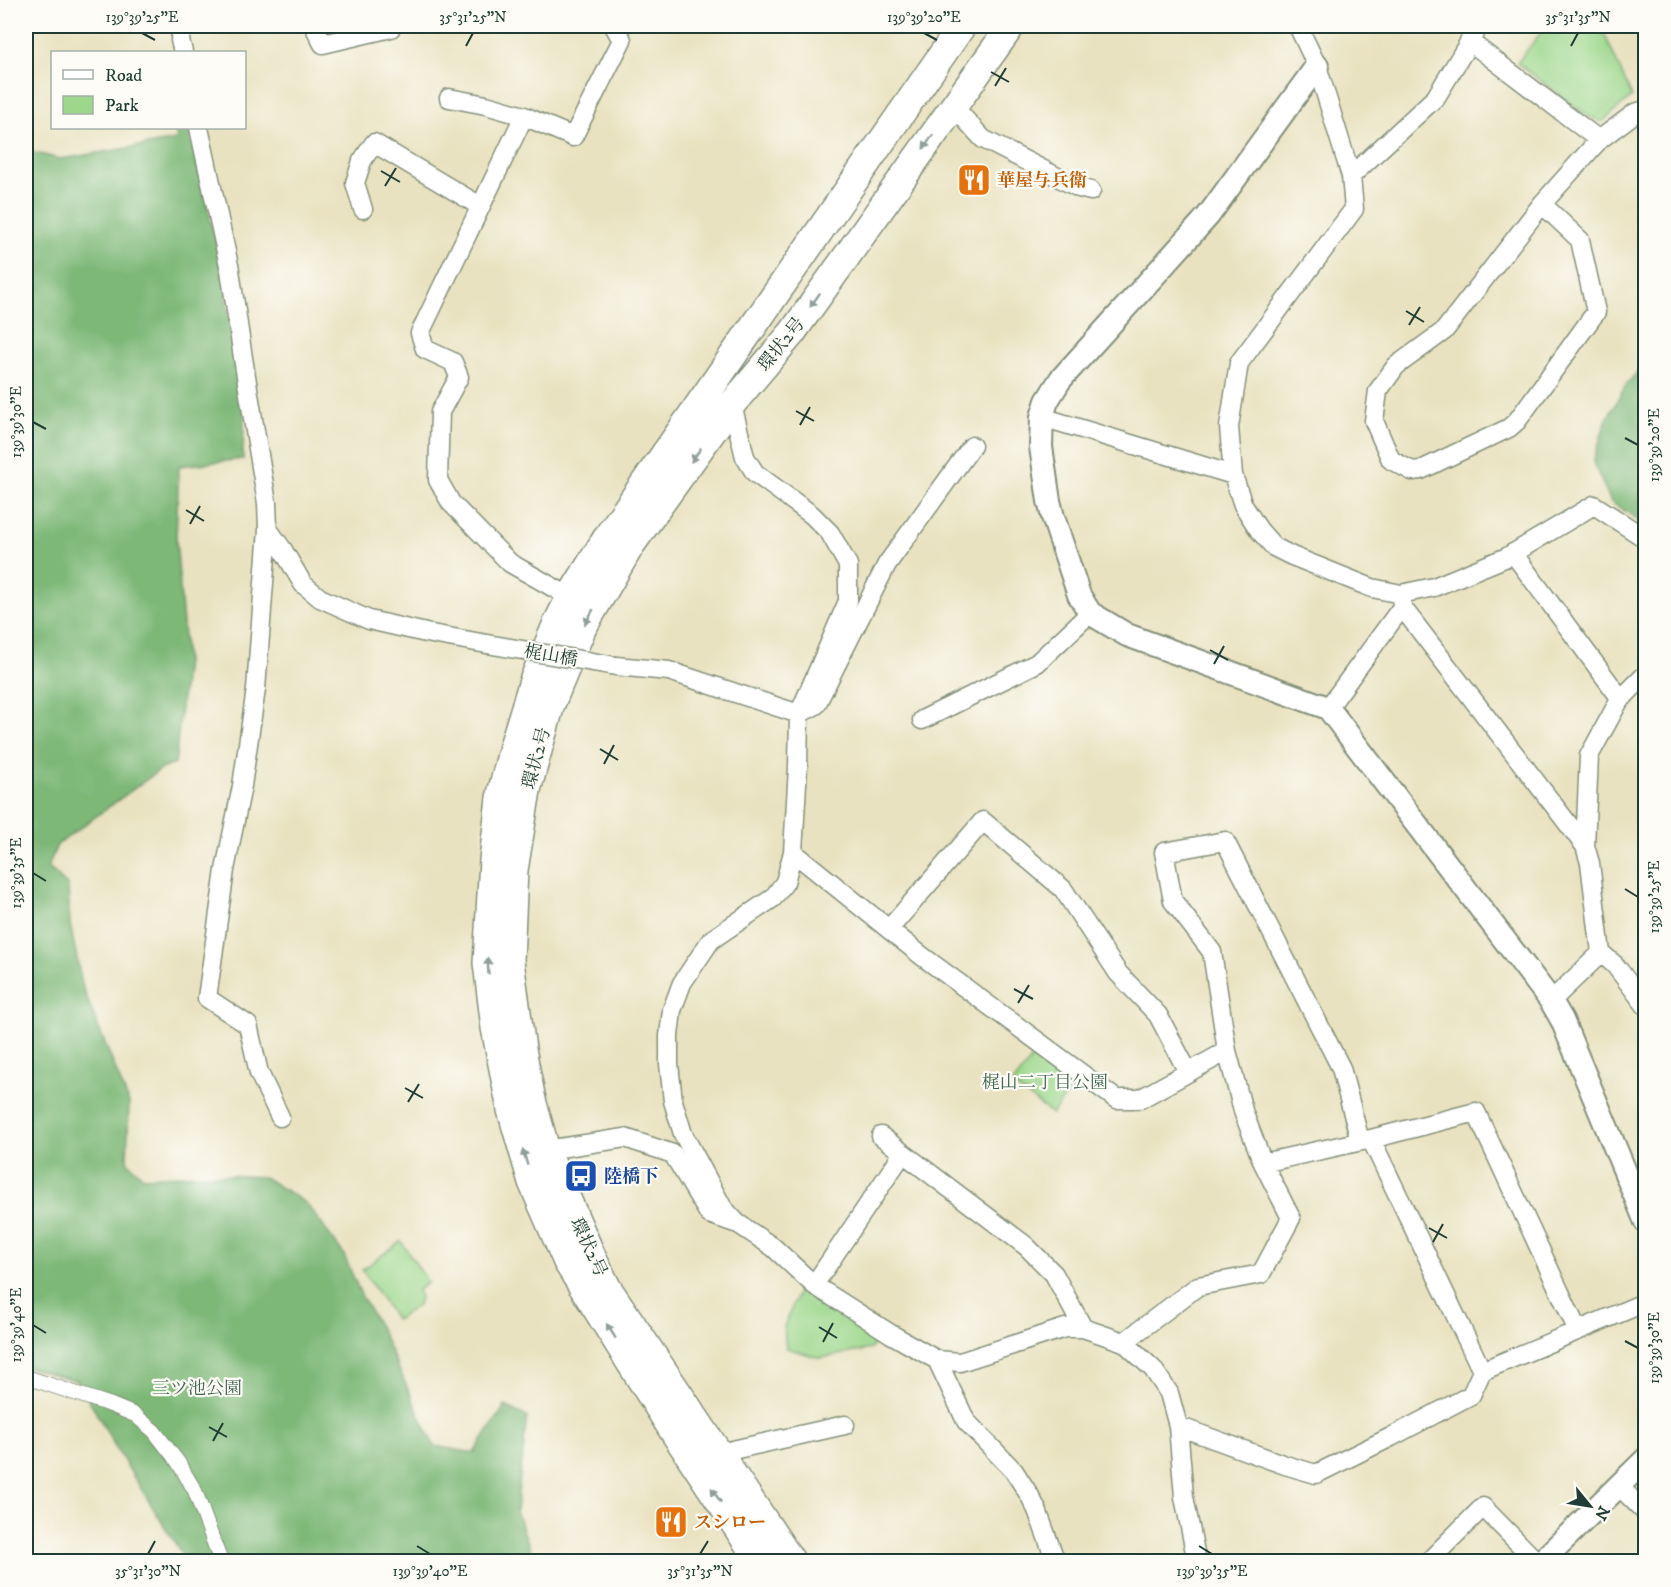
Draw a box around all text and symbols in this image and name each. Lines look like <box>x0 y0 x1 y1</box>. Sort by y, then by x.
text: 139°39'25"E <box>105 8 179 27</box>
text: 35°31'25"N <box>439 8 507 27</box>
text: 139°39'20"E <box>887 8 961 27</box>
text: 35°31'35"N <box>1545 8 1611 27</box>
legend <box>51 51 246 129</box>
text: Road <box>105 65 142 87</box>
text: Park <box>105 95 139 117</box>
one-way arrow <box>922 133 934 149</box>
restaurant icon: 華屋与兵衛 <box>956 162 992 198</box>
place label: 華屋与兵衛 <box>997 170 1087 192</box>
one-way arrow <box>809 292 821 308</box>
street label: 環状2号 <box>753 313 810 376</box>
text: 139°39'30"E <box>7 386 26 458</box>
text: 139°39'20"E <box>1645 408 1664 482</box>
one-way arrow <box>690 446 702 462</box>
one-way arrow <box>584 609 594 626</box>
street label: 梶山橋 <box>522 640 579 672</box>
street label: 環状2号 <box>518 725 556 791</box>
text: 139°39'35"E <box>7 837 26 909</box>
text: 139°39'25"E <box>1645 860 1664 934</box>
one-way arrow <box>483 957 493 976</box>
park label: 梶山二丁目公園 <box>982 1072 1108 1094</box>
one-way arrow <box>520 1148 529 1166</box>
bus stop icon: 陸橋下 <box>563 1158 599 1194</box>
place label: 陸橋下 <box>604 1166 658 1188</box>
street label: 環状2号 <box>565 1214 611 1281</box>
text: 139°39'40"E <box>7 1287 26 1363</box>
text: 139°39'30"E <box>1645 1312 1664 1384</box>
one-way arrow <box>605 1323 616 1340</box>
park label: 三ツ池公園 <box>152 1378 242 1400</box>
north arrow <box>1560 1476 1620 1536</box>
one-way arrow <box>710 1488 722 1504</box>
text: N <box>1590 1502 1614 1524</box>
restaurant icon: スシロー <box>653 1504 689 1540</box>
place label: スシロー <box>694 1512 766 1534</box>
text: 35°31'30"N <box>115 1562 181 1581</box>
text: 139°39'40"E <box>392 1562 468 1581</box>
text: 35°31'35"N <box>667 1562 733 1581</box>
text: 139°39'35"E <box>1176 1562 1248 1581</box>

